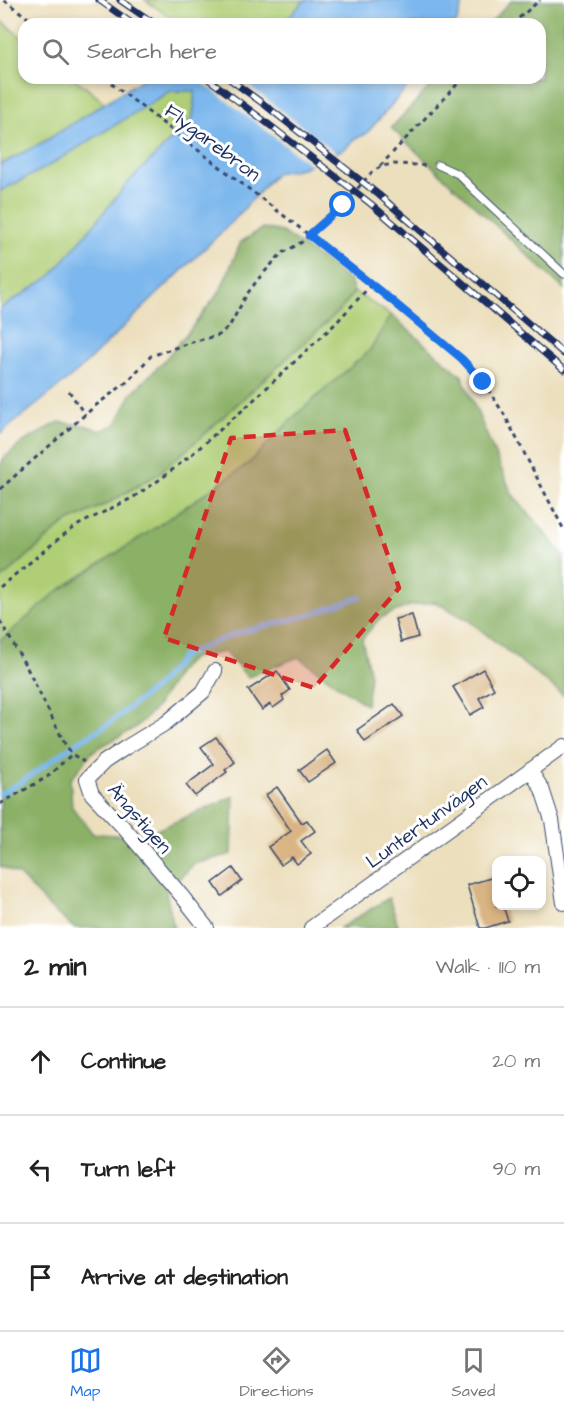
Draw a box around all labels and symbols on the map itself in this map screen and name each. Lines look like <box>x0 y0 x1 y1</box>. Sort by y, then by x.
street label: Flygarebron <box>158 97 266 189</box>
route start <box>329 191 355 217</box>
route end <box>469 368 495 394</box>
street label: Luntertunvägen <box>360 768 494 876</box>
street label: Ängstigen <box>100 777 178 861</box>

